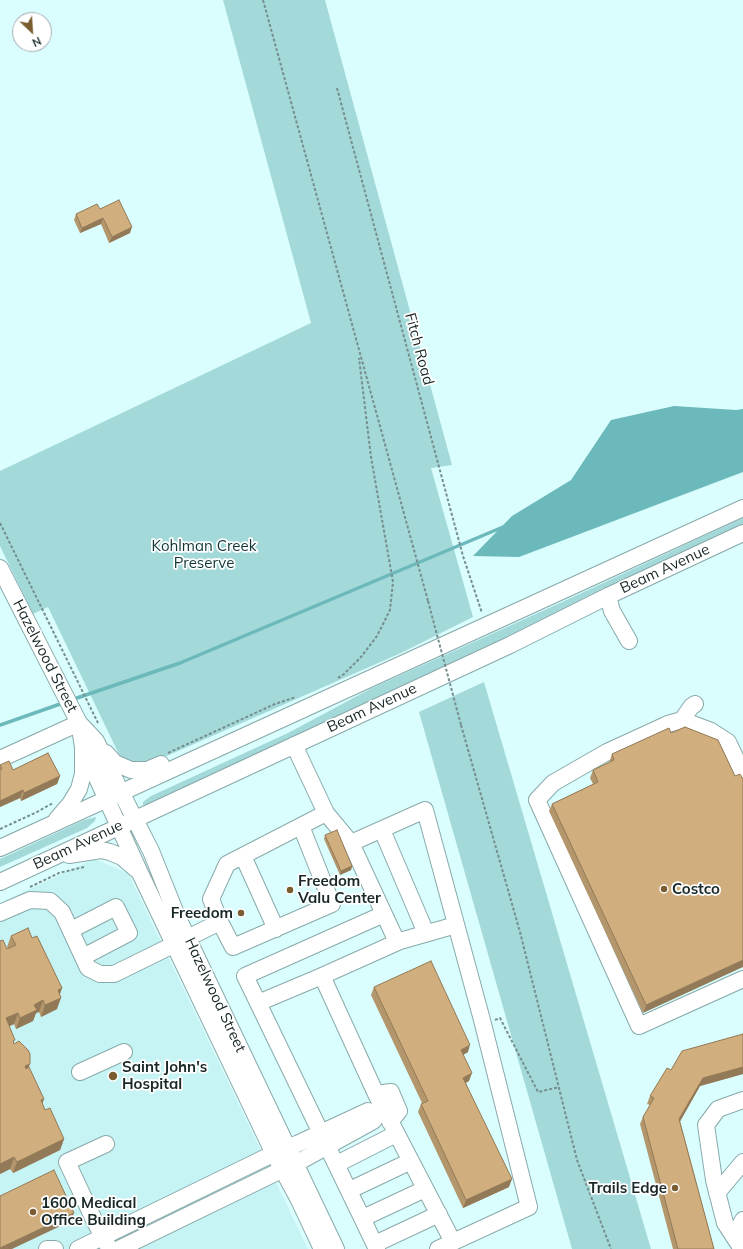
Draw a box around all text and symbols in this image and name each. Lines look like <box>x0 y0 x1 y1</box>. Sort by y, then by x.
north arrow <box>12 12 52 52</box>
text: N <box>30 34 43 50</box>
street label: Fitch Road <box>401 311 437 387</box>
park label: Kohlman Creek Preserve <box>152 537 256 572</box>
street label: Beam Avenue <box>617 540 713 598</box>
street label: Hazelwood Street <box>9 597 81 715</box>
street label: Beam Avenue <box>324 679 420 737</box>
street label: Beam Avenue <box>30 816 126 874</box>
place label: Freedom Valu Center <box>298 872 381 907</box>
place label: Costco <box>672 880 720 898</box>
marker: Costco <box>659 884 669 894</box>
marker: Freedom Valu Center <box>285 885 295 895</box>
place label: Freedom <box>171 904 233 922</box>
marker: Freedom <box>236 908 246 918</box>
street label: Hazelwood Street <box>181 935 249 1055</box>
place label: Saint John's Hospital <box>122 1058 207 1093</box>
marker: Saint John's Hospital <box>107 1070 119 1082</box>
place label: Trails Edge <box>589 1179 667 1197</box>
marker: Trails Edge <box>670 1183 680 1193</box>
place label: 1600 Medical Office Building <box>41 1194 146 1229</box>
marker: 1600 Medical Office Building <box>28 1207 38 1217</box>

